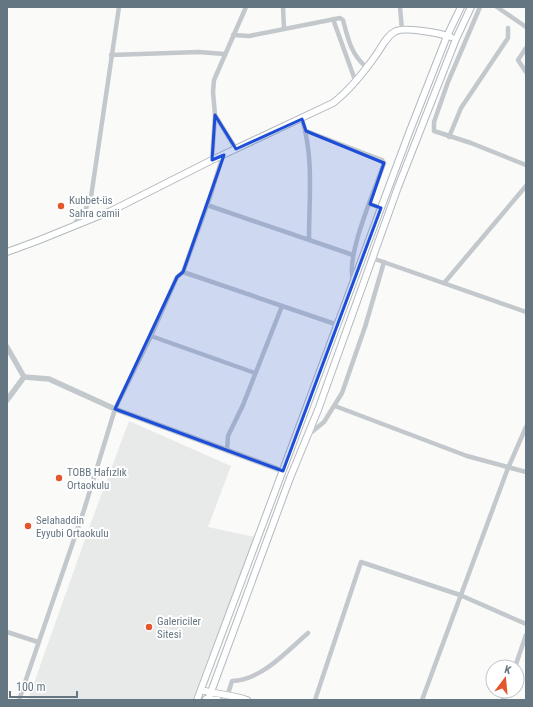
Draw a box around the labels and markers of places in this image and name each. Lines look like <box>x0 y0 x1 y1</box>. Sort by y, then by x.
place label: Kubbet-üs Sahra camii <box>69 194 120 220</box>
marker: Kubbet-üs Sahra camii <box>56 201 66 211</box>
place label: TOBB Hafızlık Ortaokulu <box>67 466 127 492</box>
marker: TOBB Hafızlık Ortaokulu <box>54 473 64 483</box>
place label: Selahaddin Eyyubi Ortaokulu <box>36 514 109 540</box>
marker: Selahaddin Eyyubi Ortaokulu <box>23 521 33 531</box>
place label: Galericiler Sitesi <box>157 615 202 641</box>
marker: Galericiler Sitesi <box>144 622 154 632</box>

